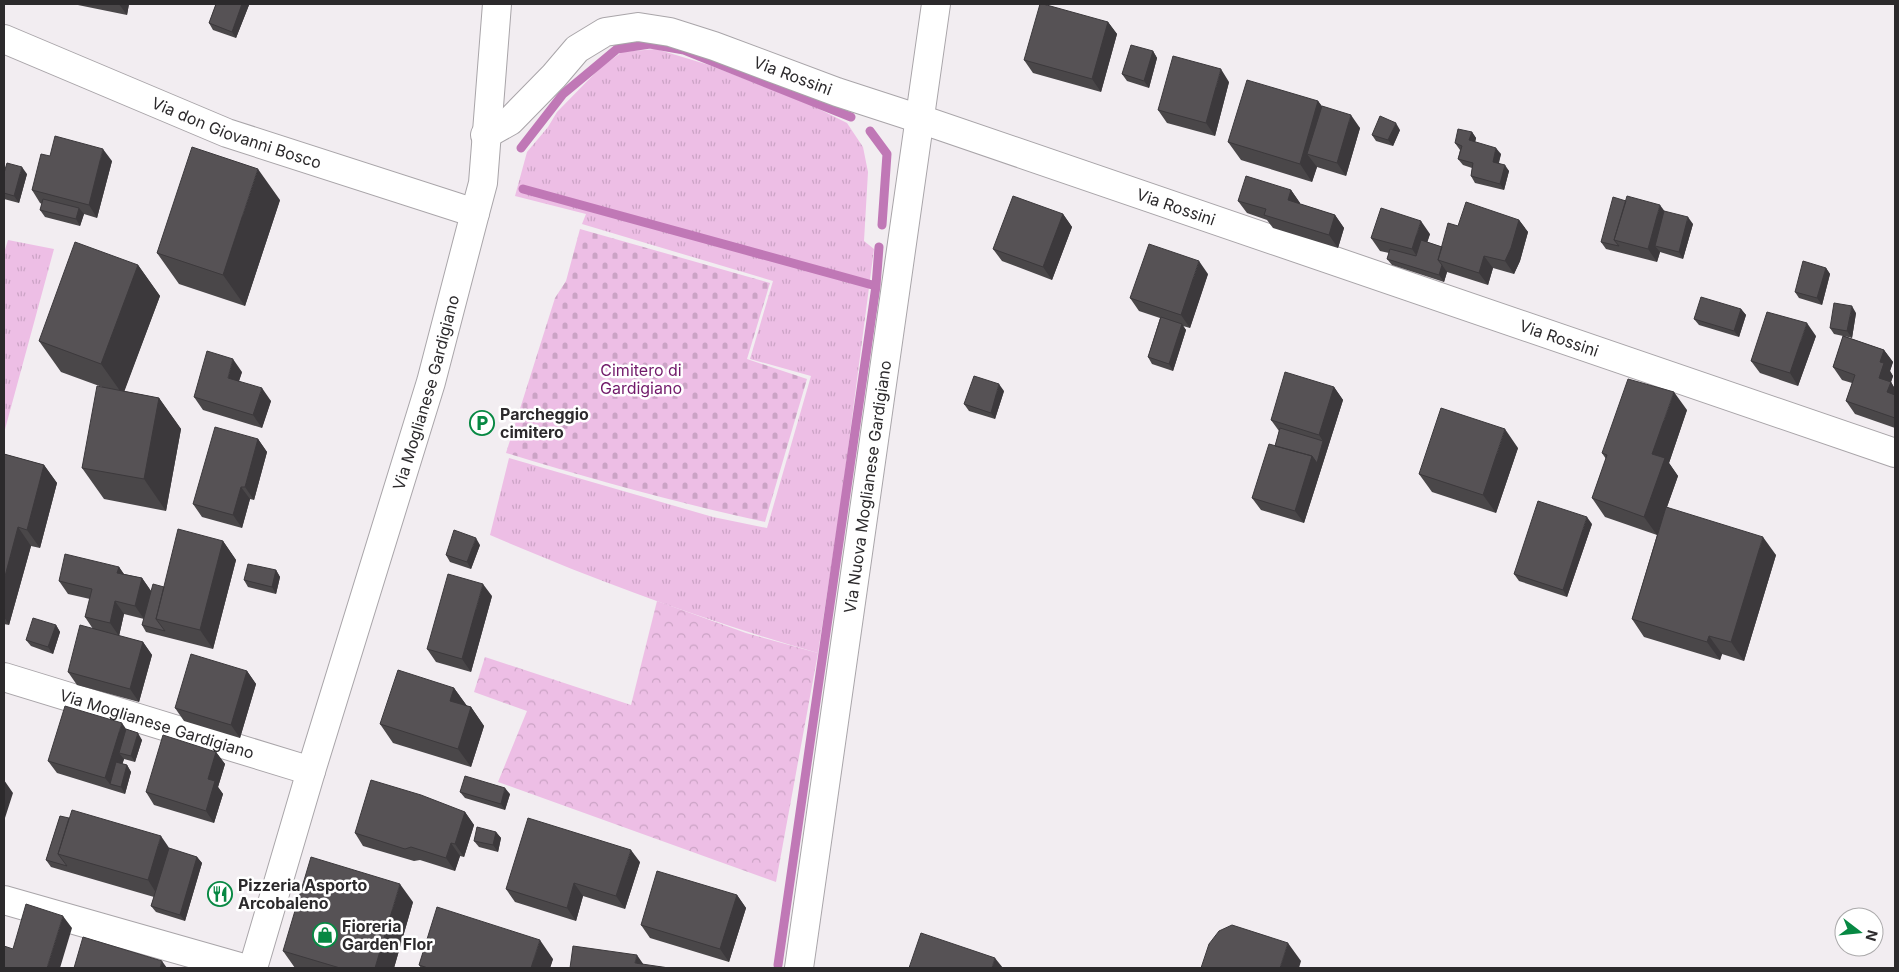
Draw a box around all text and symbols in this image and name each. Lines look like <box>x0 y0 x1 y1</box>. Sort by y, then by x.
street label: Via Rossini <box>751 52 835 99</box>
street label: Via don Giovanni Bosco <box>149 92 324 173</box>
street label: Via Rossini <box>1134 184 1218 229</box>
street label: Via Moglianese Gardigiano <box>388 293 463 492</box>
street label: Via Rossini <box>1517 315 1601 361</box>
street label: Via Nuova Moglianese Gardigiano <box>840 359 895 615</box>
park label: Cimitero di Gardigiano <box>600 360 682 398</box>
place label: Parcheggio cimitero <box>500 404 589 442</box>
parking icon: Parcheggio cimitero <box>469 410 495 436</box>
street label: Via Moglianese Gardigiano <box>57 685 257 763</box>
place label: Pizzeria Asporto Arcobaleno <box>238 875 367 913</box>
restaurant icon: Pizzeria Asporto Arcobaleno <box>207 881 233 907</box>
north arrow <box>1834 907 1884 957</box>
place label: Fioreria Garden Flor <box>342 916 433 954</box>
shop icon: Fioreria Garden Flor <box>312 922 338 948</box>
text: N <box>1862 928 1882 943</box>

